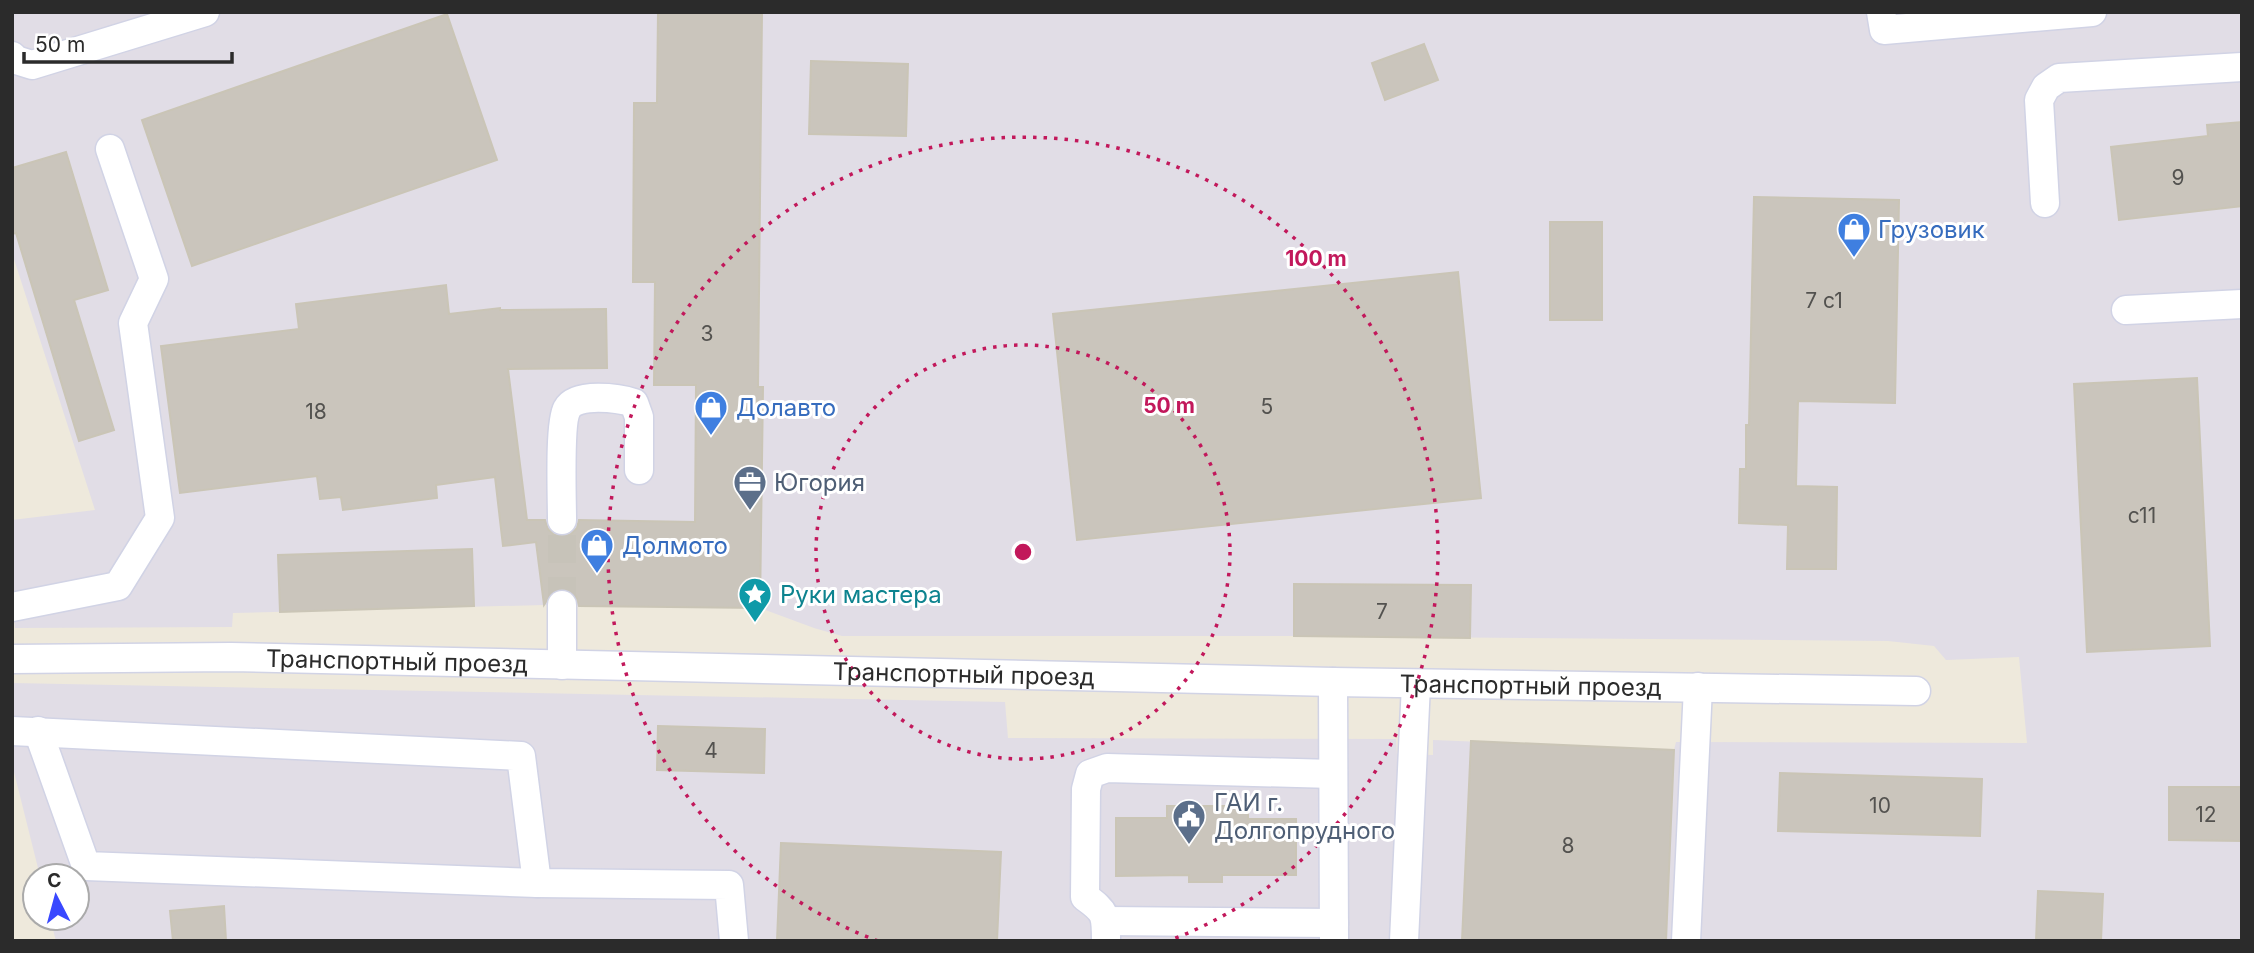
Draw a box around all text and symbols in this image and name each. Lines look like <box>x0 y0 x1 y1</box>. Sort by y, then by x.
scale bar <box>24 21 233 65</box>
text: 50 m <box>35 32 85 57</box>
house number: 9 <box>2171 165 2185 190</box>
shop icon: Грузовик <box>1835 210 1873 259</box>
place label: Грузовик <box>1878 215 1985 244</box>
text: 100 m <box>1285 246 1347 271</box>
house number: 7 с1 <box>1805 288 1843 313</box>
house number: 3 <box>701 321 713 346</box>
shop icon: Долавто <box>692 388 730 437</box>
place label: Долавто <box>736 393 836 422</box>
text: 50 m <box>1143 393 1195 418</box>
house number: 5 <box>1261 394 1273 419</box>
house number: 18 <box>305 399 327 424</box>
office icon: Югория <box>731 463 769 512</box>
place label: Югория <box>774 468 865 497</box>
house number: с11 <box>2128 503 2156 528</box>
shop icon: Долмото <box>578 526 616 575</box>
place label: Долмото <box>622 531 728 560</box>
centre of rings <box>1011 540 1035 564</box>
place icon: Руки мастера <box>736 575 774 624</box>
place label: Руки мастера <box>780 580 942 609</box>
house number: 7 <box>1376 599 1388 624</box>
street label: Транспортный проезд <box>266 643 528 678</box>
street label: Транспортный проезд <box>832 656 1095 691</box>
street label: Транспортный проезд <box>1399 669 1662 702</box>
house number: 4 <box>704 738 718 763</box>
place label: ГАИ г. Долгопрудного <box>1214 788 1395 845</box>
house number: 10 <box>1869 793 1891 818</box>
public building icon: ГАИ г. Долгопрудного <box>1170 797 1208 846</box>
house number: 12 <box>2195 802 2217 827</box>
house number: 8 <box>1562 833 1575 858</box>
north arrow <box>21 862 91 932</box>
text: С <box>46 868 62 893</box>

